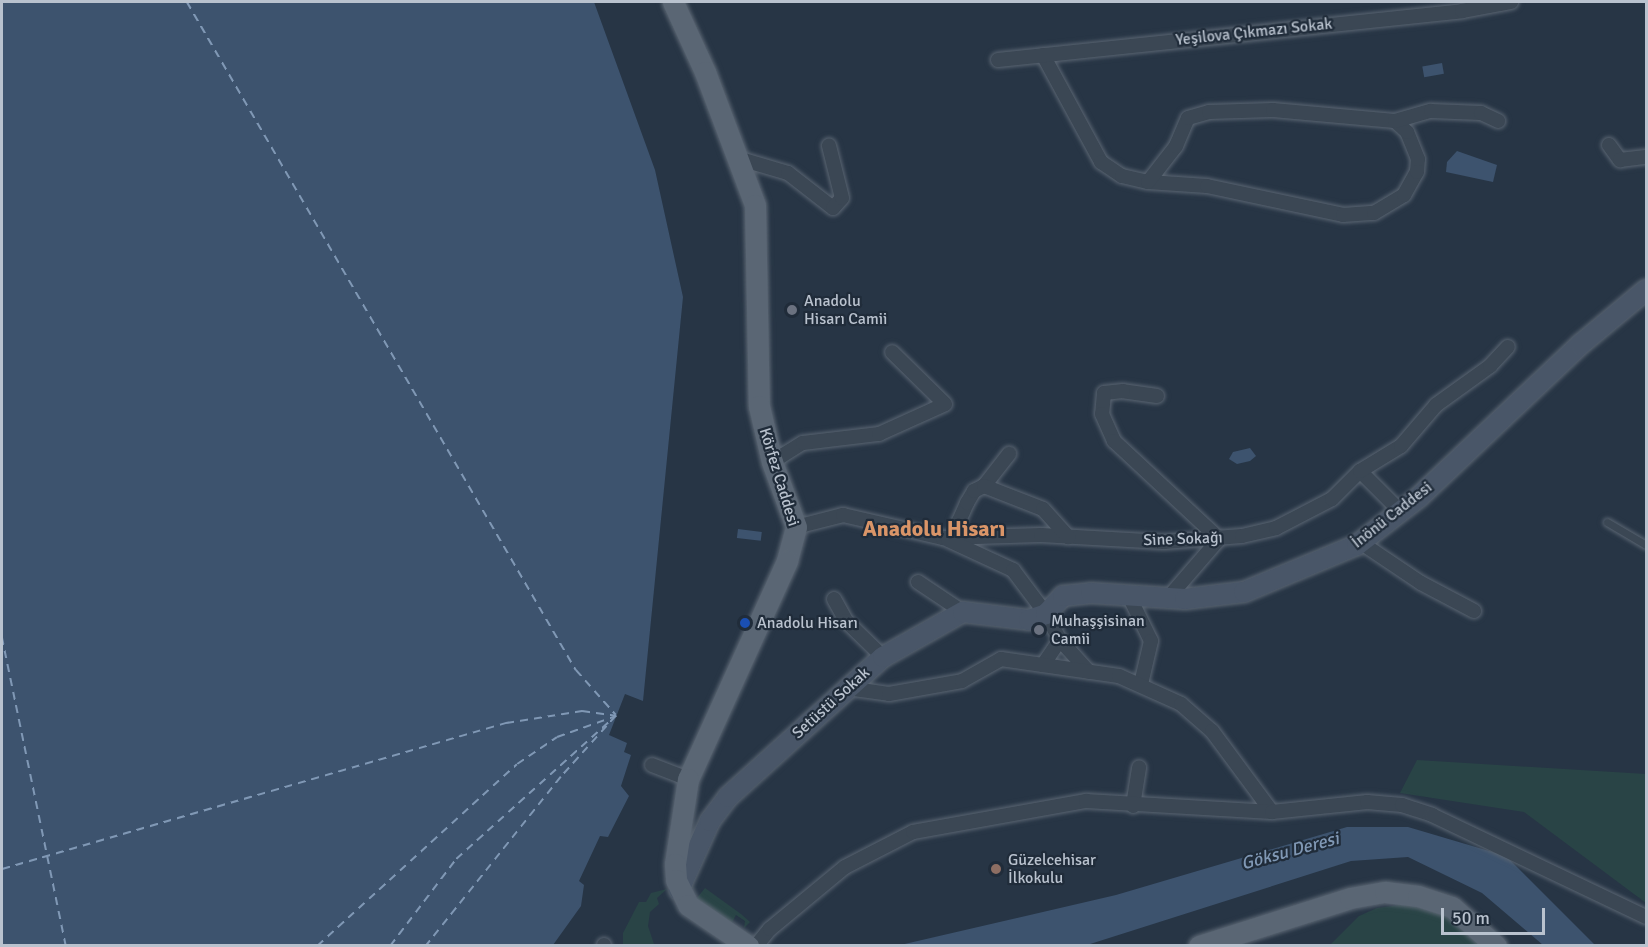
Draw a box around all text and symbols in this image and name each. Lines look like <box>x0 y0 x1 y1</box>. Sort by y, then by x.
street label: Yeşilova Çıkmazı Sokak <box>1175 14 1333 50</box>
place label: Anadolu Hisarı Camii <box>804 291 887 329</box>
marker: Anadolu Hisarı Camii <box>785 303 799 317</box>
street label: Körfez Caddesi <box>755 426 803 528</box>
street label: İnönü Caddesi <box>1348 478 1436 552</box>
district label: Anadolu Hisarı <box>863 516 1005 542</box>
street label: Sine Sokağı <box>1143 528 1223 550</box>
place label: Muhaşşisinan Camii <box>1051 611 1145 649</box>
place label: Anadolu Hisarı <box>757 613 858 633</box>
marker: Anadolu Hisarı <box>738 616 752 630</box>
marker: Muhaşşisinan Camii <box>1032 623 1046 637</box>
street label: Setüstü Sokak <box>788 663 874 743</box>
water label: Göksu Deresi <box>1239 828 1341 874</box>
place label: Güzelcehisar İlkokulu <box>1008 850 1096 888</box>
marker: Güzelcehisar İlkokulu <box>989 862 1003 876</box>
scale bar <box>1444 896 1548 934</box>
text: 50 m <box>1452 907 1490 929</box>

